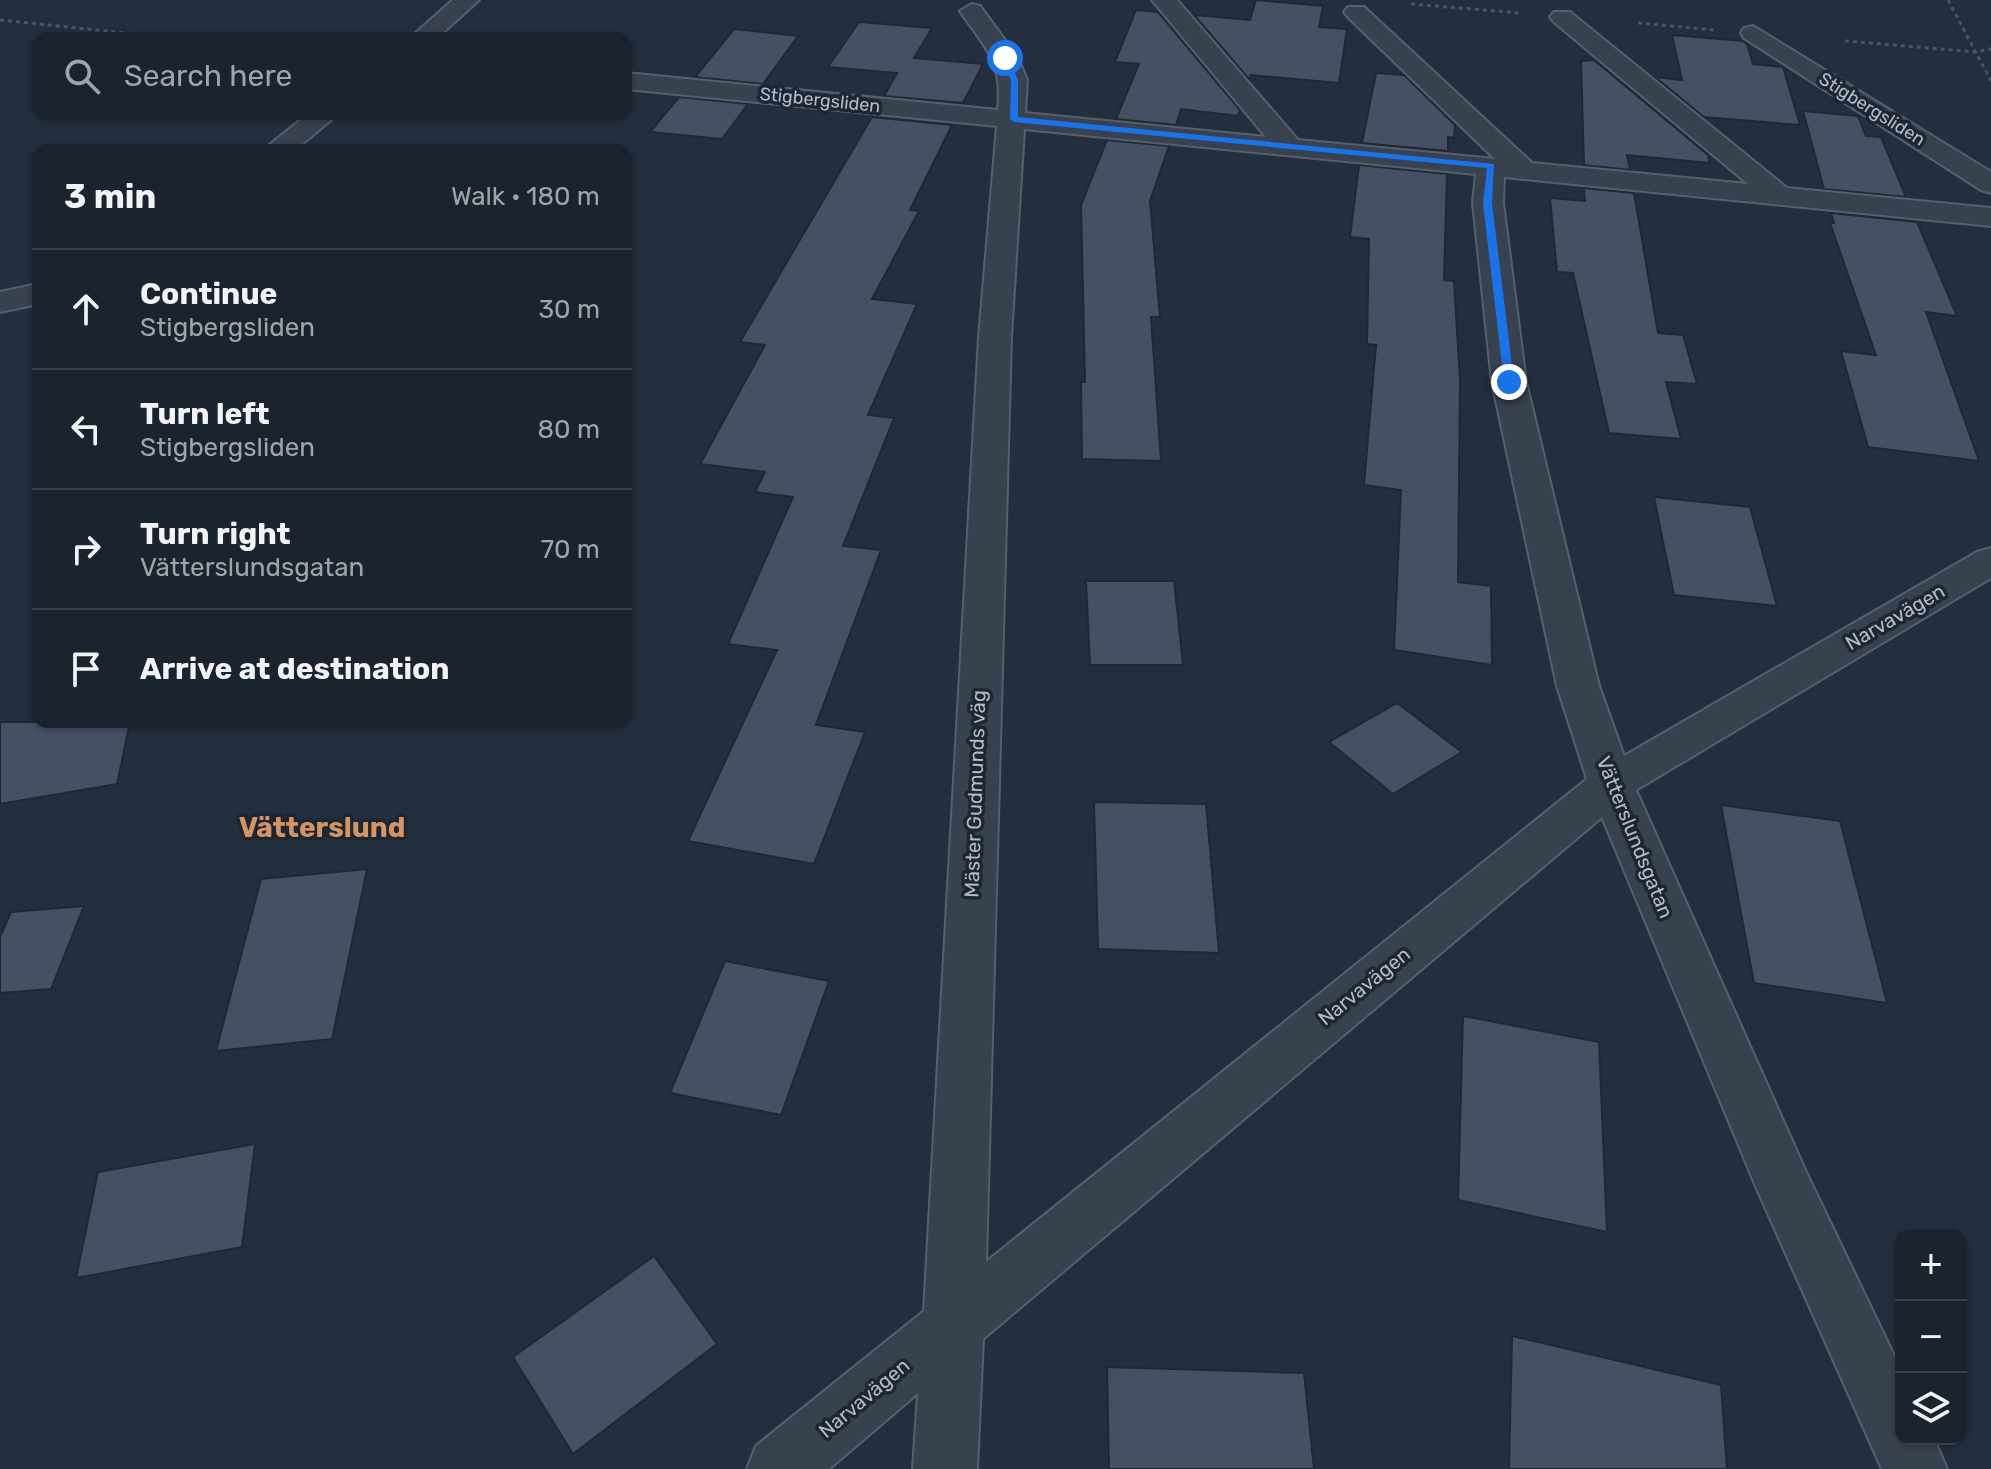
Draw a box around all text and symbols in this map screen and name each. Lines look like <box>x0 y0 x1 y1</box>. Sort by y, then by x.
search box <box>32 32 632 120</box>
route start <box>987 40 1023 76</box>
icon: search <box>60 54 104 98</box>
text: Search here <box>124 58 292 94</box>
street label: Stigbergsliden <box>1815 68 1929 150</box>
street label: Stigbergsliden <box>759 83 881 117</box>
text: 3 min <box>64 176 156 217</box>
text: Walk · 180 m <box>451 181 600 212</box>
text: Continue <box>140 276 277 312</box>
icon: ahead <box>64 287 108 331</box>
text: 30 m <box>538 294 600 325</box>
text: Stigbergsliden <box>140 312 315 343</box>
route end <box>1491 364 1527 400</box>
text: Turn left <box>140 396 270 432</box>
icon: left <box>64 407 108 451</box>
text: 80 m <box>537 414 600 445</box>
text: Stigbergsliden <box>140 432 315 463</box>
text: Turn right <box>140 516 291 552</box>
icon: right <box>64 527 108 571</box>
text: 70 m <box>541 534 600 565</box>
text: Vätterslundsgatan <box>140 552 364 583</box>
street label: Narvavägen <box>1841 579 1949 655</box>
icon: arrive <box>64 647 108 691</box>
text: Arrive at destination <box>140 651 450 687</box>
street label: Mäster Gudmunds väg <box>959 690 991 898</box>
street label: Vätterslundsgatan <box>1592 753 1678 921</box>
district label: Vätterslund <box>239 811 405 844</box>
street label: Narvavägen <box>1313 942 1415 1030</box>
map controls <box>1895 1229 1967 1445</box>
button: + <box>1895 1229 1967 1301</box>
button: − <box>1895 1301 1967 1373</box>
street label: Narvavägen <box>814 1353 914 1443</box>
button: layers <box>1895 1373 1967 1445</box>

